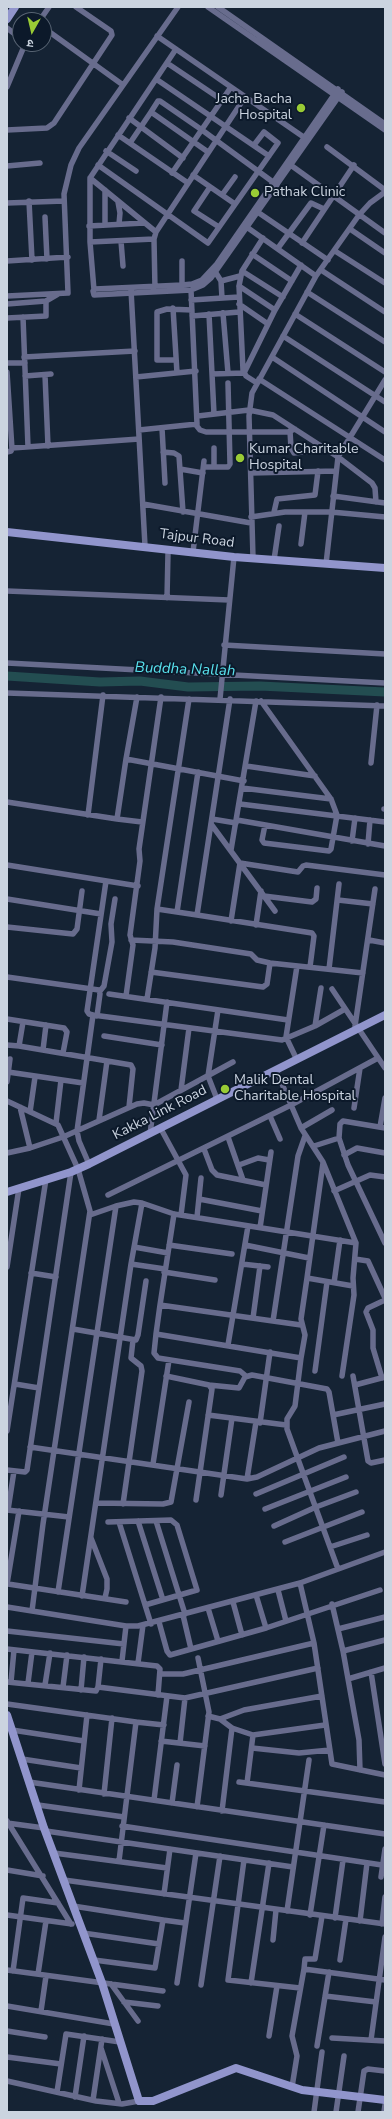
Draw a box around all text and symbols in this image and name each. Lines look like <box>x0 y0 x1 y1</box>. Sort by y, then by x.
north arrow <box>12 12 52 52</box>
text: उ <box>26 36 35 51</box>
place label: Jacha Bacha Hospital <box>216 92 292 124</box>
marker: Jacha Bacha Hospital <box>295 102 307 114</box>
place label: Pathak Clinic <box>264 185 345 201</box>
marker: Pathak Clinic <box>249 187 261 199</box>
place label: Kumar Charitable Hospital <box>249 442 359 474</box>
marker: Kumar Charitable Hospital <box>234 452 246 464</box>
street label: Tajpur Road <box>159 526 235 552</box>
water label: Buddha Nallah <box>134 659 236 681</box>
place label: Malik Dental Charitable Hospital <box>234 1073 356 1106</box>
street label: Kakka Link Road <box>110 1082 210 1144</box>
marker: Malik Dental Charitable Hospital <box>219 1083 231 1095</box>

